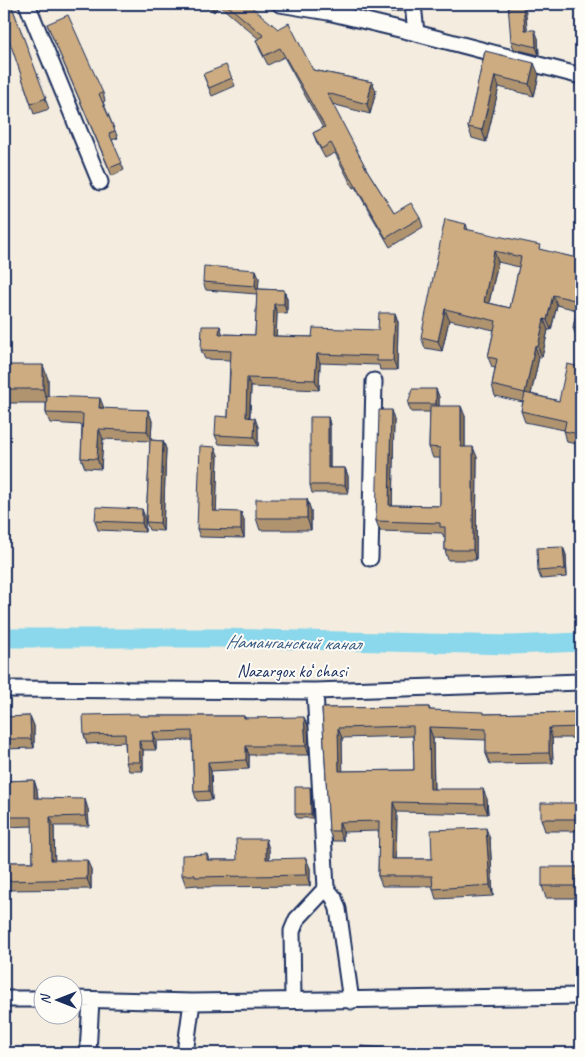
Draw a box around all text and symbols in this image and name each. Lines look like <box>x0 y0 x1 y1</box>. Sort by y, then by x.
water label: Наманганский канал <box>225 630 363 656</box>
street label: Nazargox koʻchasi <box>237 660 350 682</box>
north arrow <box>32 974 82 1024</box>
text: N <box>37 993 54 1004</box>

